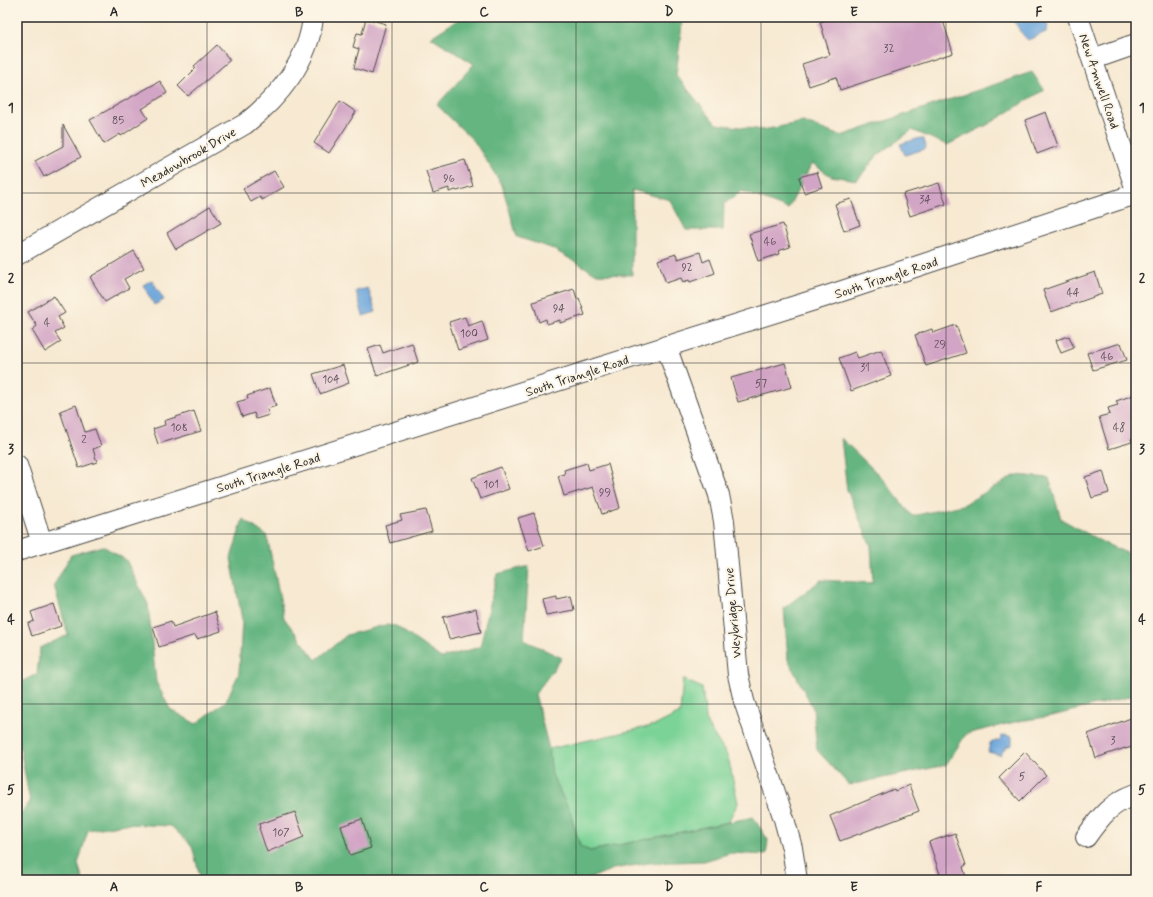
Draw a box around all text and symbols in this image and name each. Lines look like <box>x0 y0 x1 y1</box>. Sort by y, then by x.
text: A <box>110 4 118 21</box>
text: B <box>295 4 304 21</box>
text: C <box>479 4 489 21</box>
text: D <box>665 4 674 21</box>
text: E <box>850 4 858 21</box>
text: F <box>1036 4 1043 21</box>
street label: New Amwell Road <box>1074 32 1123 131</box>
house number: 32 <box>884 42 895 56</box>
text: 1 <box>8 100 14 117</box>
text: 1 <box>1139 100 1145 117</box>
house number: 85 <box>112 114 124 128</box>
street label: Meadowbrook Drive <box>138 124 240 193</box>
house number: 96 <box>443 172 455 186</box>
house number: 34 <box>919 193 931 207</box>
house number: 46 <box>764 235 776 249</box>
street label: South Triangle Road <box>833 254 940 303</box>
house number: 92 <box>681 261 693 275</box>
text: 2 <box>8 270 15 287</box>
text: 2 <box>1139 270 1146 287</box>
house number: 44 <box>1066 286 1080 300</box>
house number: 94 <box>553 302 565 316</box>
house number: 4 <box>44 316 51 330</box>
house number: 100 <box>460 327 478 341</box>
house number: 29 <box>934 338 946 352</box>
house number: 46 <box>1101 350 1113 364</box>
street label: South Triangle Road <box>524 352 631 401</box>
house number: 31 <box>860 361 870 375</box>
house number: 104 <box>322 373 340 387</box>
house number: 57 <box>755 377 768 391</box>
house number: 108 <box>170 421 188 435</box>
house number: 48 <box>1113 421 1125 435</box>
house number: 2 <box>81 433 87 447</box>
text: 3 <box>8 441 14 458</box>
text: 3 <box>1139 441 1145 458</box>
street label: South Triangle Road <box>214 450 322 497</box>
house number: 101 <box>483 478 499 492</box>
house number: 99 <box>599 486 611 500</box>
street label: Weybridge Drive <box>721 567 747 659</box>
text: 4 <box>7 612 15 629</box>
text: 4 <box>1138 612 1146 629</box>
house number: 3 <box>1111 734 1116 748</box>
house number: 5 <box>1019 770 1026 784</box>
text: 5 <box>7 782 15 799</box>
text: 5 <box>1138 782 1146 799</box>
house number: 107 <box>272 826 290 840</box>
text: A <box>110 879 118 896</box>
text: B <box>295 879 304 896</box>
text: C <box>479 879 489 896</box>
text: D <box>665 879 674 896</box>
text: E <box>850 879 858 896</box>
text: F <box>1036 879 1043 896</box>

